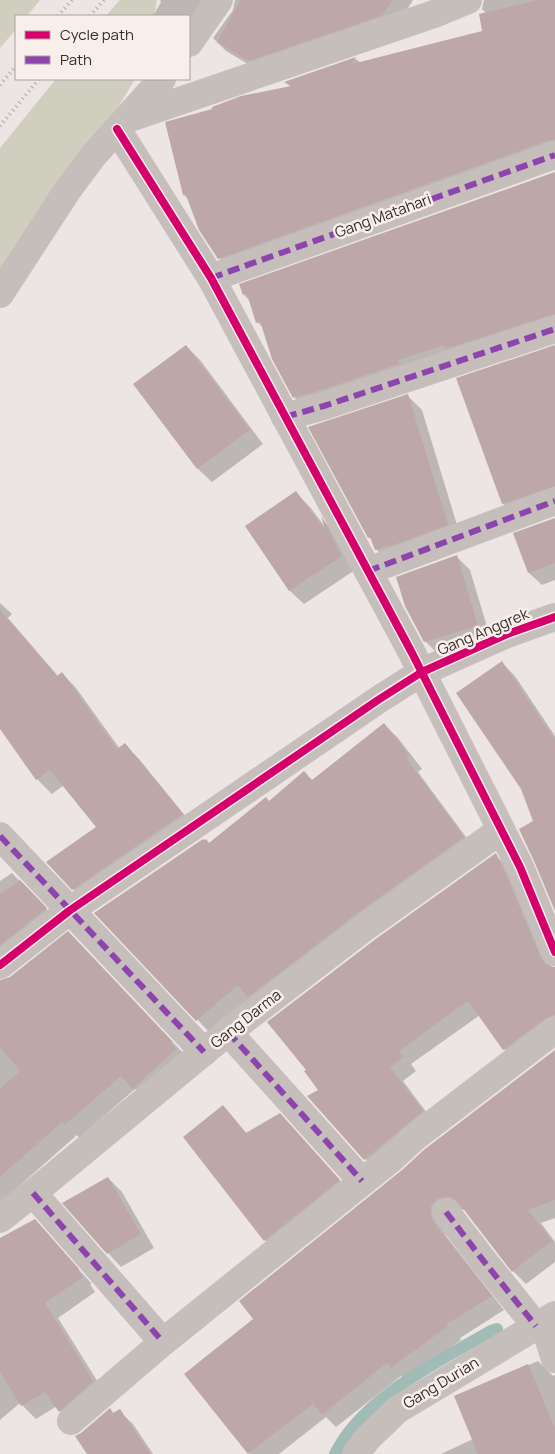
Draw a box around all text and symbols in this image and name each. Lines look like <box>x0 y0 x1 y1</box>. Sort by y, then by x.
legend <box>15 15 190 80</box>
text: Cycle path <box>60 24 134 45</box>
text: Path <box>60 49 92 70</box>
street label: Gang Matahari <box>332 188 434 243</box>
street label: Gang Anggrek <box>434 603 532 660</box>
street label: Gang Darma <box>206 984 285 1053</box>
street label: Gang Durian <box>399 1352 483 1413</box>

